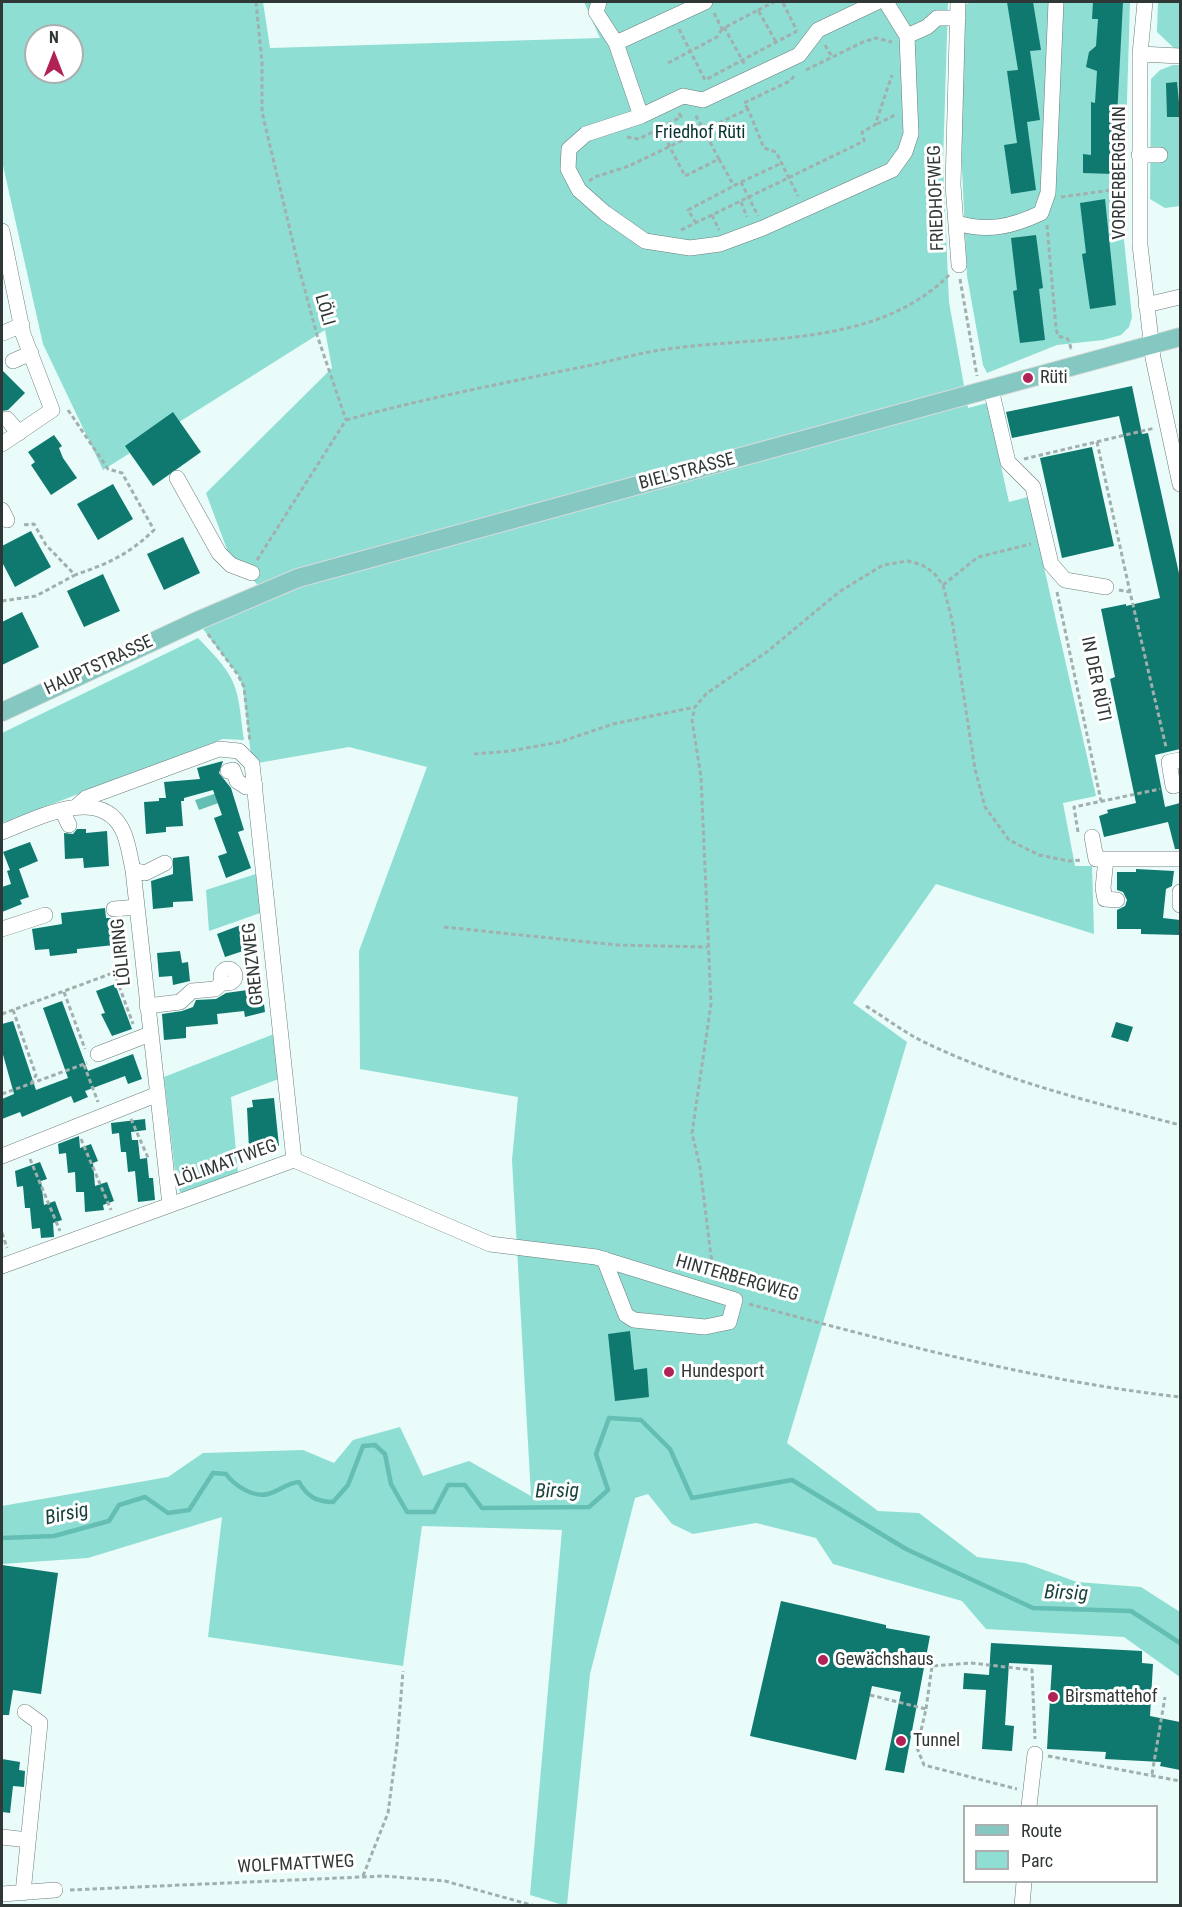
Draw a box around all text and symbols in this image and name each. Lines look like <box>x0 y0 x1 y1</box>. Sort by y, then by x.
north arrow <box>24 24 84 84</box>
text: N <box>49 28 59 47</box>
street label: VORDERBERGRAIN <box>1109 106 1131 240</box>
park label: Friedhof Rüti <box>655 122 745 144</box>
street label: FRIEDHOFWEG <box>924 145 950 251</box>
street label: LÖLI <box>309 292 339 328</box>
place label: Rüti <box>1040 367 1068 389</box>
marker: Rüti <box>1021 371 1035 385</box>
street label: BIELSTRASSE <box>637 449 737 495</box>
street label: HAUPTSTRASSE <box>41 631 157 701</box>
street label: IN DER RÜTI <box>1075 635 1115 723</box>
street label: LÖLIRING <box>108 917 136 987</box>
street label: GRENZWEG <box>239 922 269 1006</box>
street label: LÖLIMATTWEG <box>172 1136 280 1192</box>
street label: HINTERBERGWEG <box>673 1251 801 1307</box>
place label: Hundesport <box>681 1361 764 1383</box>
marker: Hundesport <box>662 1365 676 1379</box>
water label: Birsig <box>535 1480 579 1504</box>
water label: Birsig <box>43 1499 91 1531</box>
water label: Birsig <box>1044 1581 1088 1607</box>
place label: Gewächshaus <box>835 1649 934 1671</box>
marker: Gewächshaus <box>816 1653 830 1667</box>
place label: Birsmattehof <box>1065 1686 1157 1708</box>
marker: Birsmattehof <box>1046 1690 1060 1704</box>
place label: Tunnel <box>913 1730 960 1752</box>
marker: Tunnel <box>894 1734 908 1748</box>
legend <box>963 1805 1158 1883</box>
text: Route <box>1021 1820 1062 1841</box>
text: Parc <box>1021 1850 1053 1871</box>
street label: WOLFMATTWEG <box>237 1851 355 1879</box>

